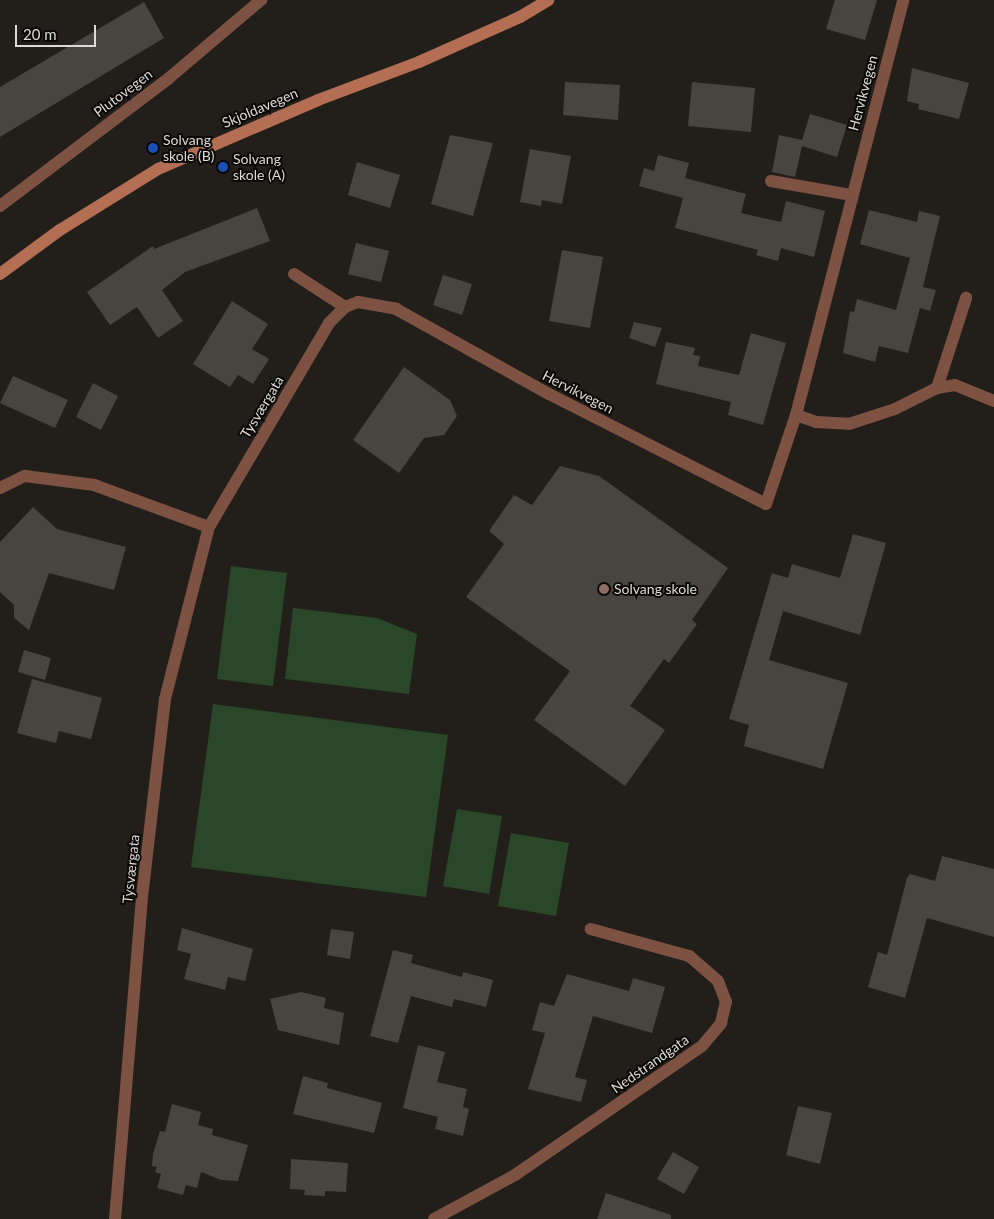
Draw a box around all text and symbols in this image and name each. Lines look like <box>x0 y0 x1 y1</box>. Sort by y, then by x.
scale bar <box>18 15 99 47</box>
text: 20 m <box>23 25 57 43</box>
street label: Hervikvegen <box>845 53 881 133</box>
street label: Plutovegen <box>90 66 156 120</box>
street label: Skjoldavegen <box>220 85 300 131</box>
place label: Solvang skole (B) <box>163 132 215 164</box>
marker: Solvang skole (B) <box>147 142 159 154</box>
place label: Solvang skole (A) <box>233 151 285 184</box>
marker: Solvang skole (A) <box>217 161 229 173</box>
street label: Hervikvegen <box>540 367 616 417</box>
street label: Tysværgata <box>237 373 287 441</box>
place label: Solvang skole <box>614 581 697 597</box>
marker: Solvang skole <box>598 583 610 595</box>
street label: Tysværgata <box>119 834 143 904</box>
street label: Nedstrandgata <box>608 1031 692 1097</box>

